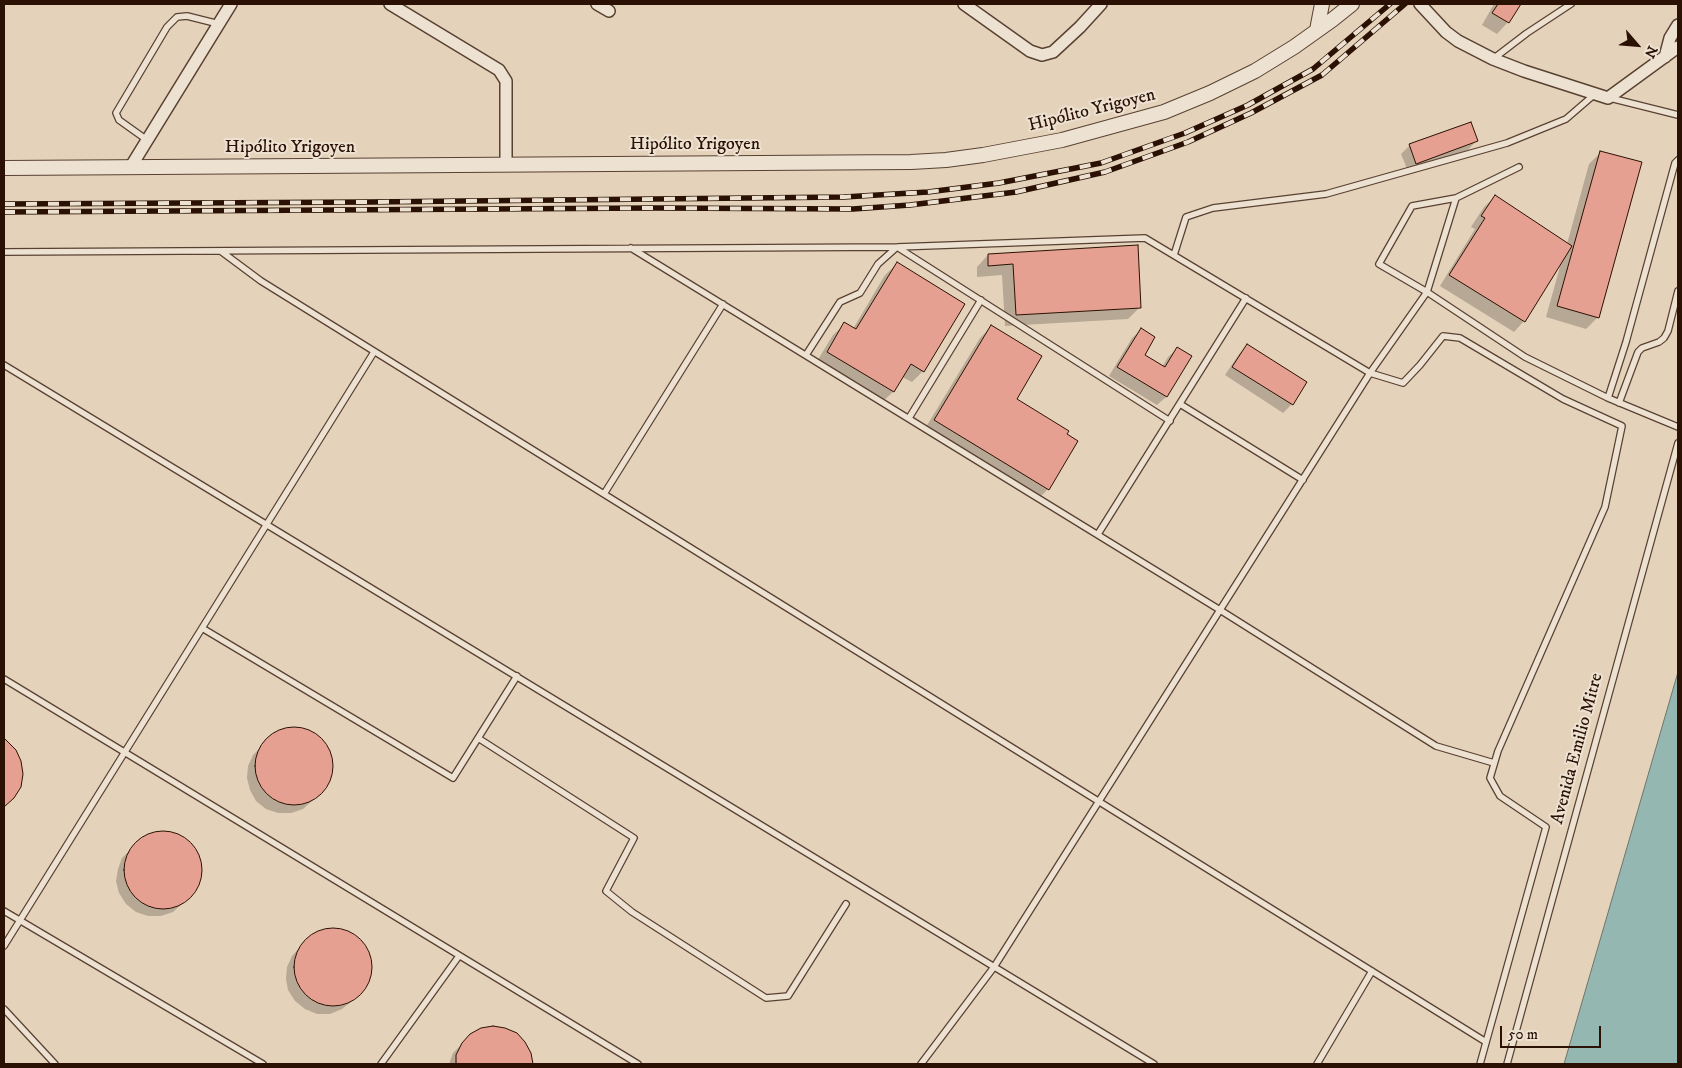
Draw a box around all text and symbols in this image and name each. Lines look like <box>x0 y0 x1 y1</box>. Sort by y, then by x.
north arrow <box>1612 20 1662 70</box>
text: N <box>1640 43 1661 61</box>
street label: Hipólito Yrigoyen <box>1026 85 1158 137</box>
street label: Hipólito Yrigoyen <box>630 134 760 156</box>
street label: Hipólito Yrigoyen <box>225 137 355 159</box>
street label: Avenida Emilio Mitre <box>1547 671 1609 827</box>
scale bar <box>1502 1016 1603 1048</box>
text: 50 m <box>1508 1025 1538 1044</box>

